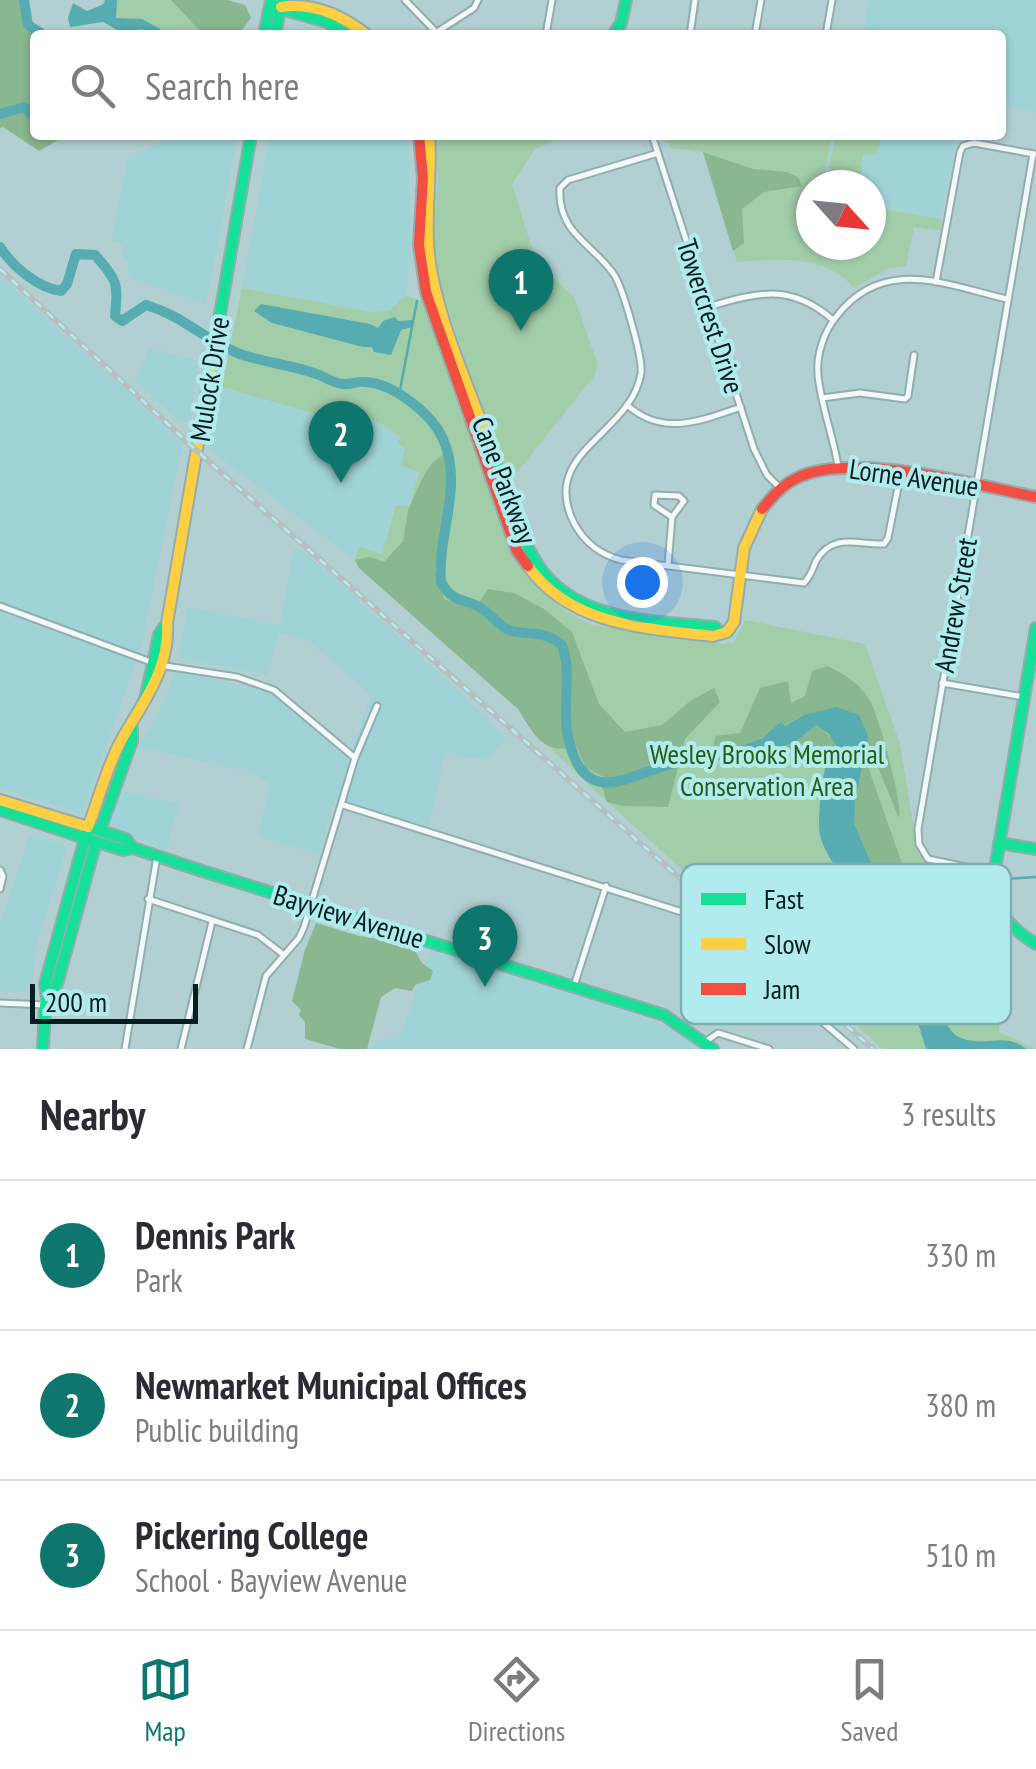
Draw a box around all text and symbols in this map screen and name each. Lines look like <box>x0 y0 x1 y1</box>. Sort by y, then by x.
search box <box>30 30 1006 140</box>
icon: search <box>65 58 120 113</box>
text: Search here <box>145 61 299 110</box>
north arrow <box>796 170 886 260</box>
street label: Towercrest Drive <box>669 234 753 398</box>
pin: 1 <box>488 248 554 331</box>
street label: Mulock Drive <box>181 314 237 444</box>
pin: 2 <box>308 400 374 483</box>
street label: Cane Parkway <box>464 411 546 549</box>
street label: Lorne Avenue <box>847 450 981 504</box>
street label: Andrew Street <box>925 534 985 675</box>
your location <box>617 557 668 608</box>
park label: Wesley Brooks Memorial Conservation Area <box>650 735 885 804</box>
legend <box>681 864 1011 1024</box>
street label: Bayview Avenue <box>269 876 429 956</box>
text: Fast <box>764 880 804 917</box>
pin: 3 <box>452 904 518 987</box>
text: Slow <box>764 925 811 962</box>
text: Jam <box>763 970 800 1007</box>
scale bar <box>30 979 198 1024</box>
text: 200 m <box>45 983 107 1020</box>
text: Nearby <box>40 1087 145 1142</box>
text: 3 results <box>901 1093 996 1135</box>
text: Dennis Park <box>135 1210 295 1259</box>
text: 1 <box>65 1234 80 1276</box>
text: 330 m <box>925 1234 996 1276</box>
text: Park <box>135 1259 183 1301</box>
text: Newmarket Municipal Offices <box>135 1360 527 1409</box>
text: 2 <box>65 1384 80 1426</box>
text: 380 m <box>925 1384 996 1426</box>
text: Public building <box>135 1409 299 1451</box>
text: Pickering College <box>135 1510 368 1559</box>
text: 3 <box>65 1534 80 1576</box>
text: 510 m <box>925 1534 996 1576</box>
text: School · Bayview Avenue <box>135 1559 407 1601</box>
tab: Map <box>138 1652 193 1749</box>
tab: Directions <box>468 1652 565 1749</box>
tab: Saved <box>841 1652 898 1749</box>

